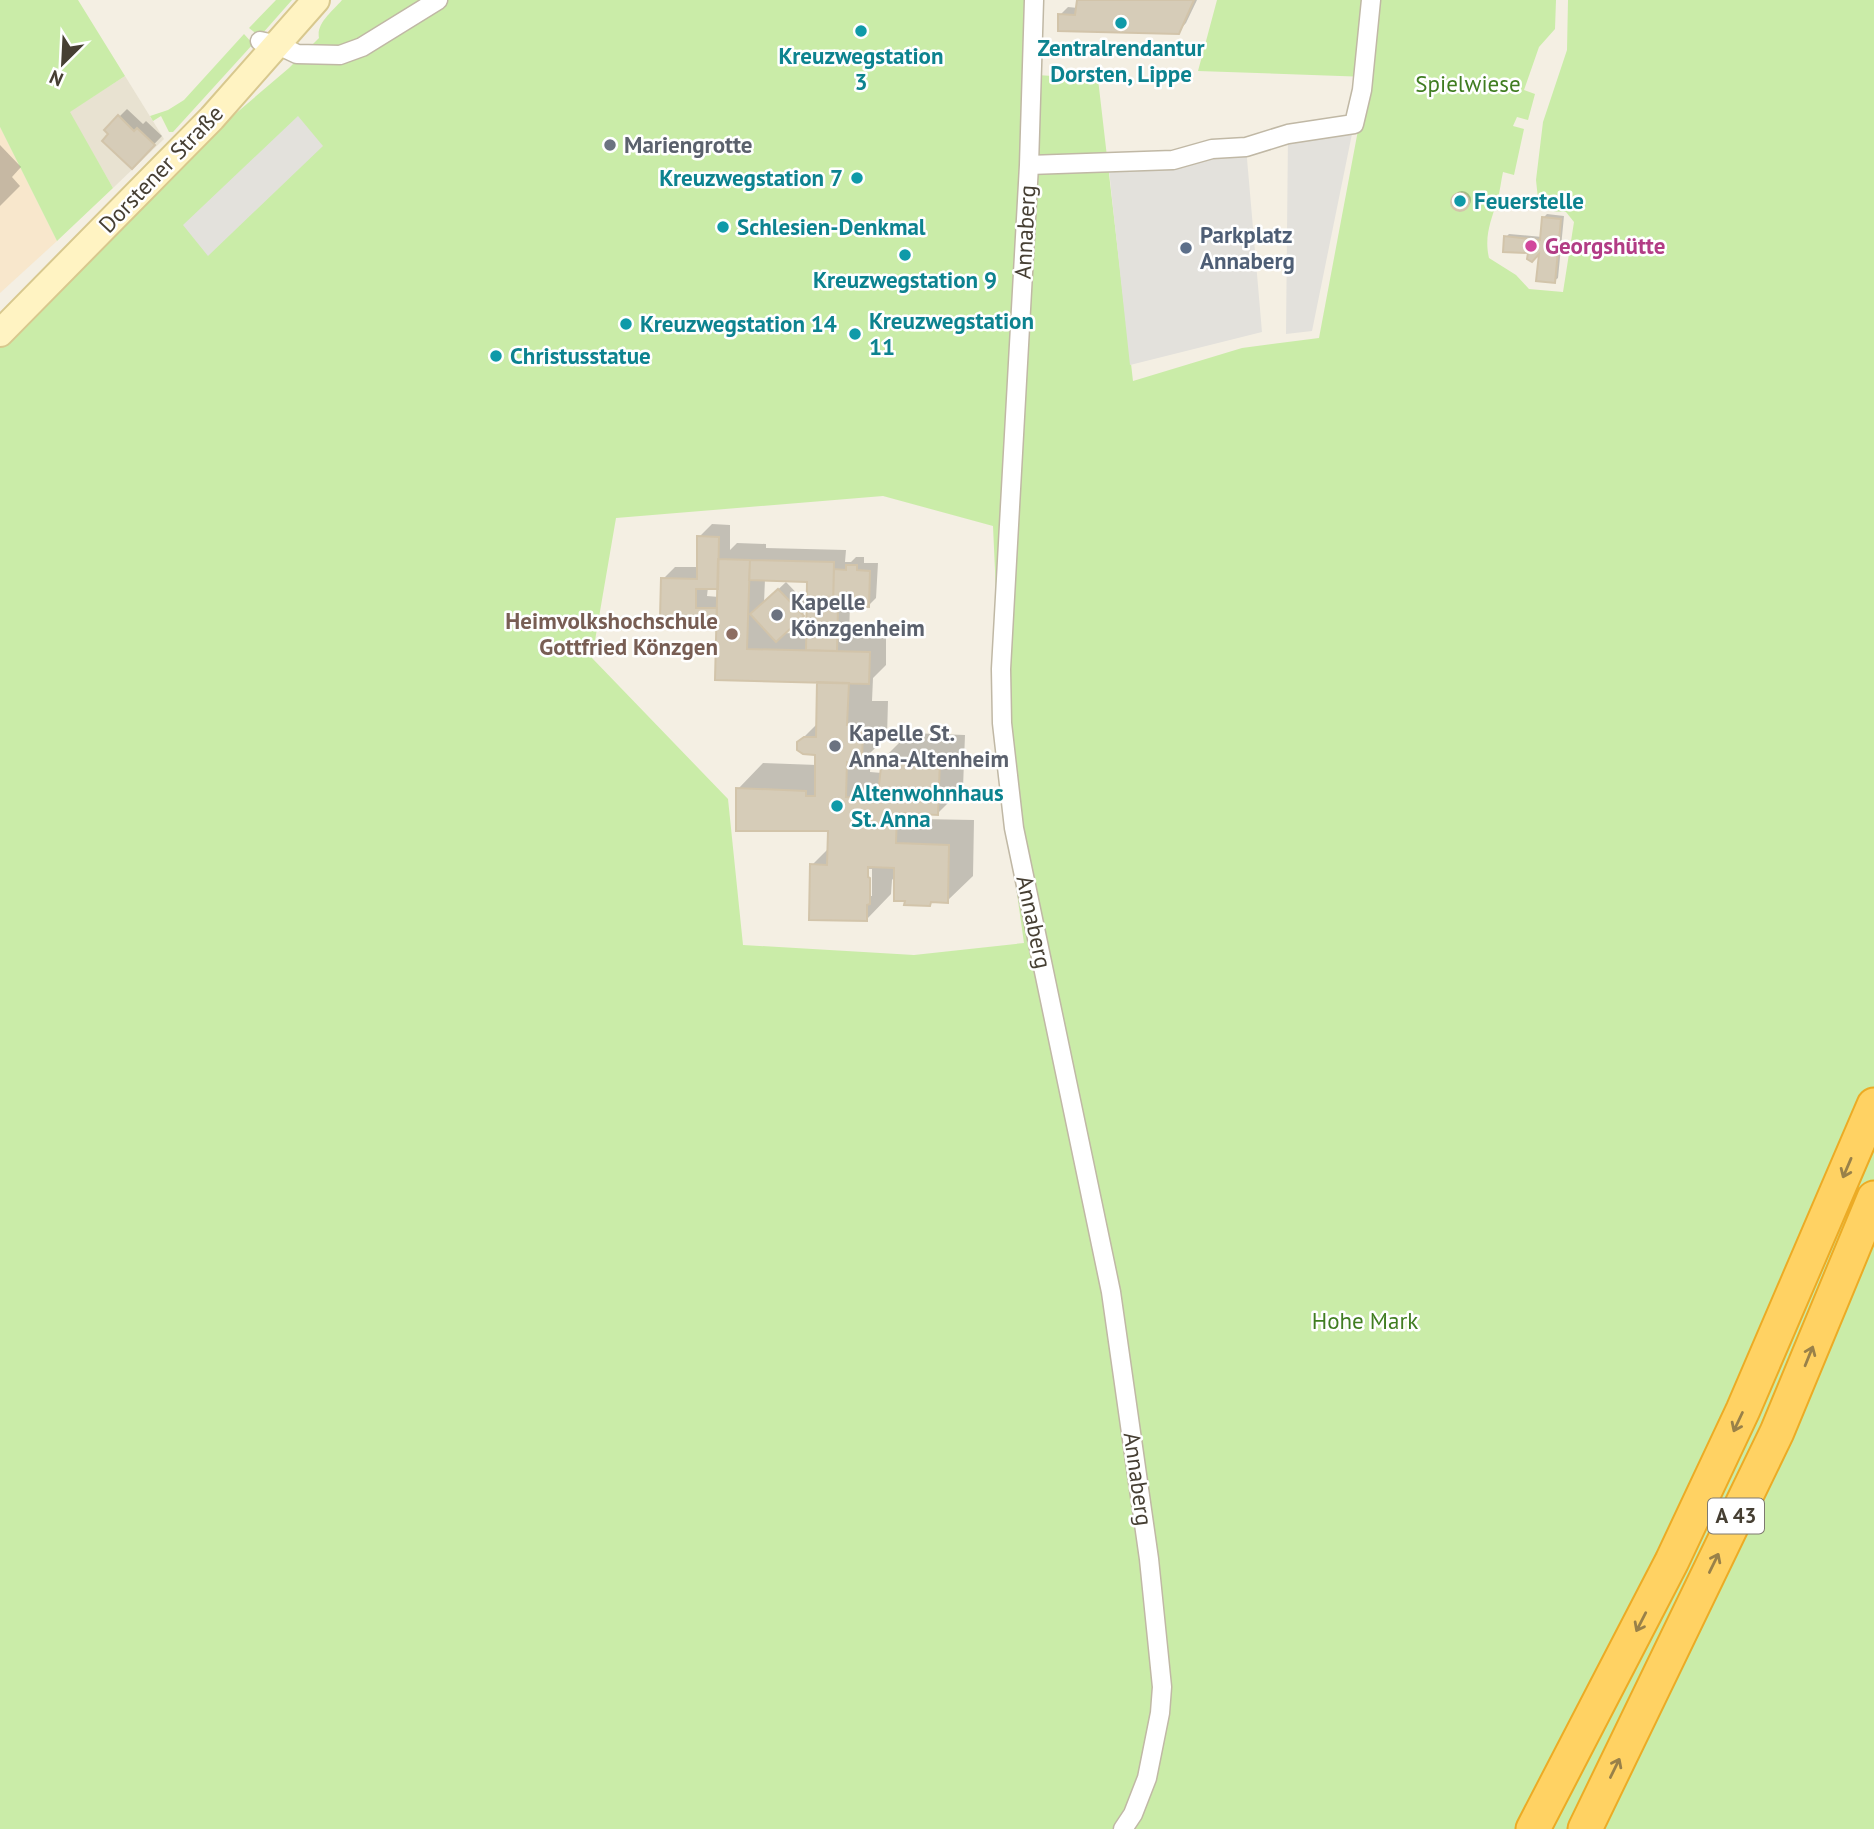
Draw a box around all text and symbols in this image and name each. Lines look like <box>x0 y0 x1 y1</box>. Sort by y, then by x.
marker: Zentralrendantur Dorsten, Lippe <box>1113 15 1129 31</box>
marker: Kreuzwegstation 3 <box>853 23 869 39</box>
north arrow <box>28 28 98 98</box>
place label: Zentralrendantur Dorsten, Lippe <box>1037 33 1205 88</box>
place label: Kreuzwegstation 3 <box>779 41 943 96</box>
text: N <box>46 65 67 92</box>
park label: Spielwiese <box>1415 69 1521 98</box>
street label: Dorstener Straße <box>92 99 229 239</box>
place label: Mariengrotte <box>624 130 753 159</box>
marker: Mariengrotte <box>602 137 618 153</box>
place label: Kreuzwegstation 7 <box>659 163 843 192</box>
marker: Kreuzwegstation 7 <box>849 170 865 186</box>
street label: Annaberg <box>1008 184 1041 280</box>
place label: Feuerstelle <box>1474 186 1584 215</box>
marker: Feuerstelle <box>1452 193 1468 209</box>
place label: Schlesien-Denkmal <box>737 212 926 241</box>
marker: Schlesien-Denkmal <box>715 219 731 235</box>
place label: Parkplatz Annaberg <box>1200 220 1295 275</box>
place label: Georgshütte <box>1545 231 1665 260</box>
marker: Georgshütte <box>1523 238 1539 254</box>
marker: Parkplatz Annaberg <box>1178 240 1194 256</box>
marker: Kreuzwegstation 9 <box>897 247 913 263</box>
place label: Kreuzwegstation 9 <box>813 265 997 294</box>
place label: Kreuzwegstation 11 <box>869 306 1034 361</box>
place label: Kreuzwegstation 14 <box>640 309 837 338</box>
marker: Kreuzwegstation 14 <box>618 316 634 332</box>
marker: Kreuzwegstation 11 <box>847 326 863 342</box>
place label: Christusstatue <box>510 341 651 370</box>
marker: Christusstatue <box>488 348 504 364</box>
place label: Kapelle Könzgenheim <box>791 587 925 642</box>
place label: Heimvolkshochschule Gottfried Könzgen <box>505 606 718 661</box>
marker: Kapelle Könzgenheim <box>769 607 785 623</box>
marker: Heimvolkshochschule Gottfried Könzgen <box>724 626 740 642</box>
place label: Kapelle St. Anna-Altenheim <box>849 718 1009 773</box>
marker: Kapelle St. Anna-Altenheim <box>827 738 843 754</box>
place label: Altenwohnhaus St. Anna <box>851 778 1004 833</box>
marker: Altenwohnhaus St. Anna <box>829 798 845 814</box>
street label: Annaberg <box>1011 873 1058 971</box>
one-way arrow <box>1840 1157 1853 1178</box>
park label: Hohe Mark <box>1312 1306 1418 1335</box>
one-way arrow <box>1803 1346 1816 1368</box>
one-way arrow <box>1730 1411 1744 1432</box>
street label: Annaberg <box>1118 1430 1159 1528</box>
road number: A 43 <box>1708 1498 1764 1534</box>
one-way arrow <box>1707 1553 1721 1574</box>
one-way arrow <box>1633 1611 1647 1632</box>
one-way arrow <box>1608 1758 1622 1779</box>

